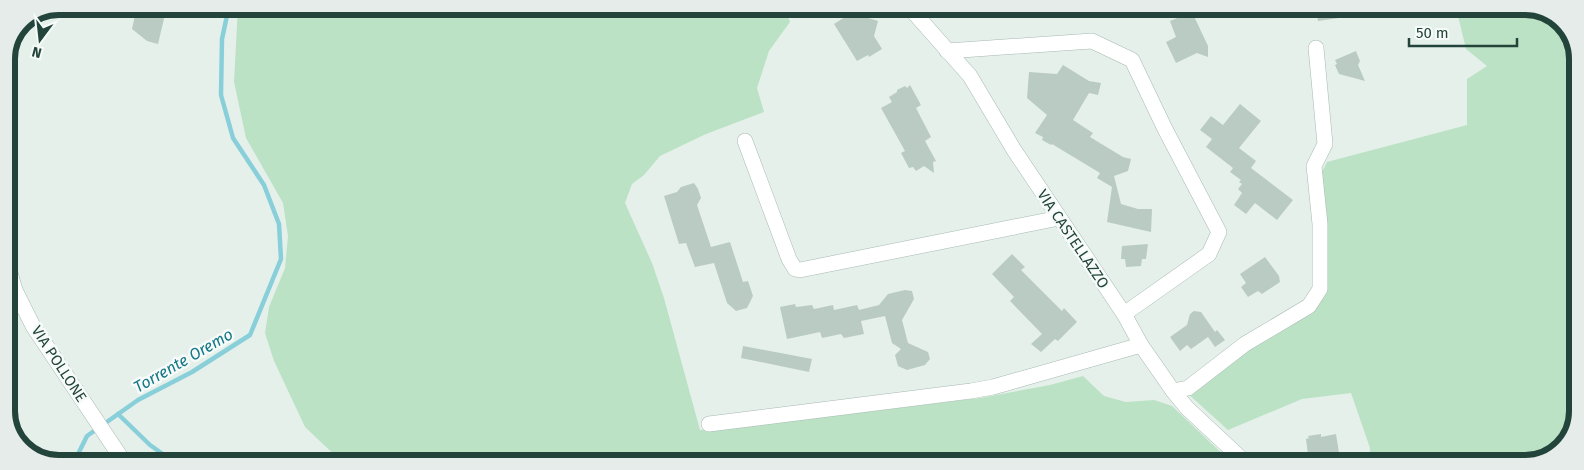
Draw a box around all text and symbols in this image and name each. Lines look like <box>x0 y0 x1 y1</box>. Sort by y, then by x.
north arrow <box>15 15 65 65</box>
scale bar <box>1409 15 1516 47</box>
text: 50 m <box>1416 24 1449 42</box>
text: N <box>30 43 43 61</box>
street label: VIA CASTELLAZZO <box>1033 186 1113 292</box>
street label: VIA POLLONE <box>28 322 90 406</box>
water label: Torrente Oremo <box>130 324 236 396</box>

